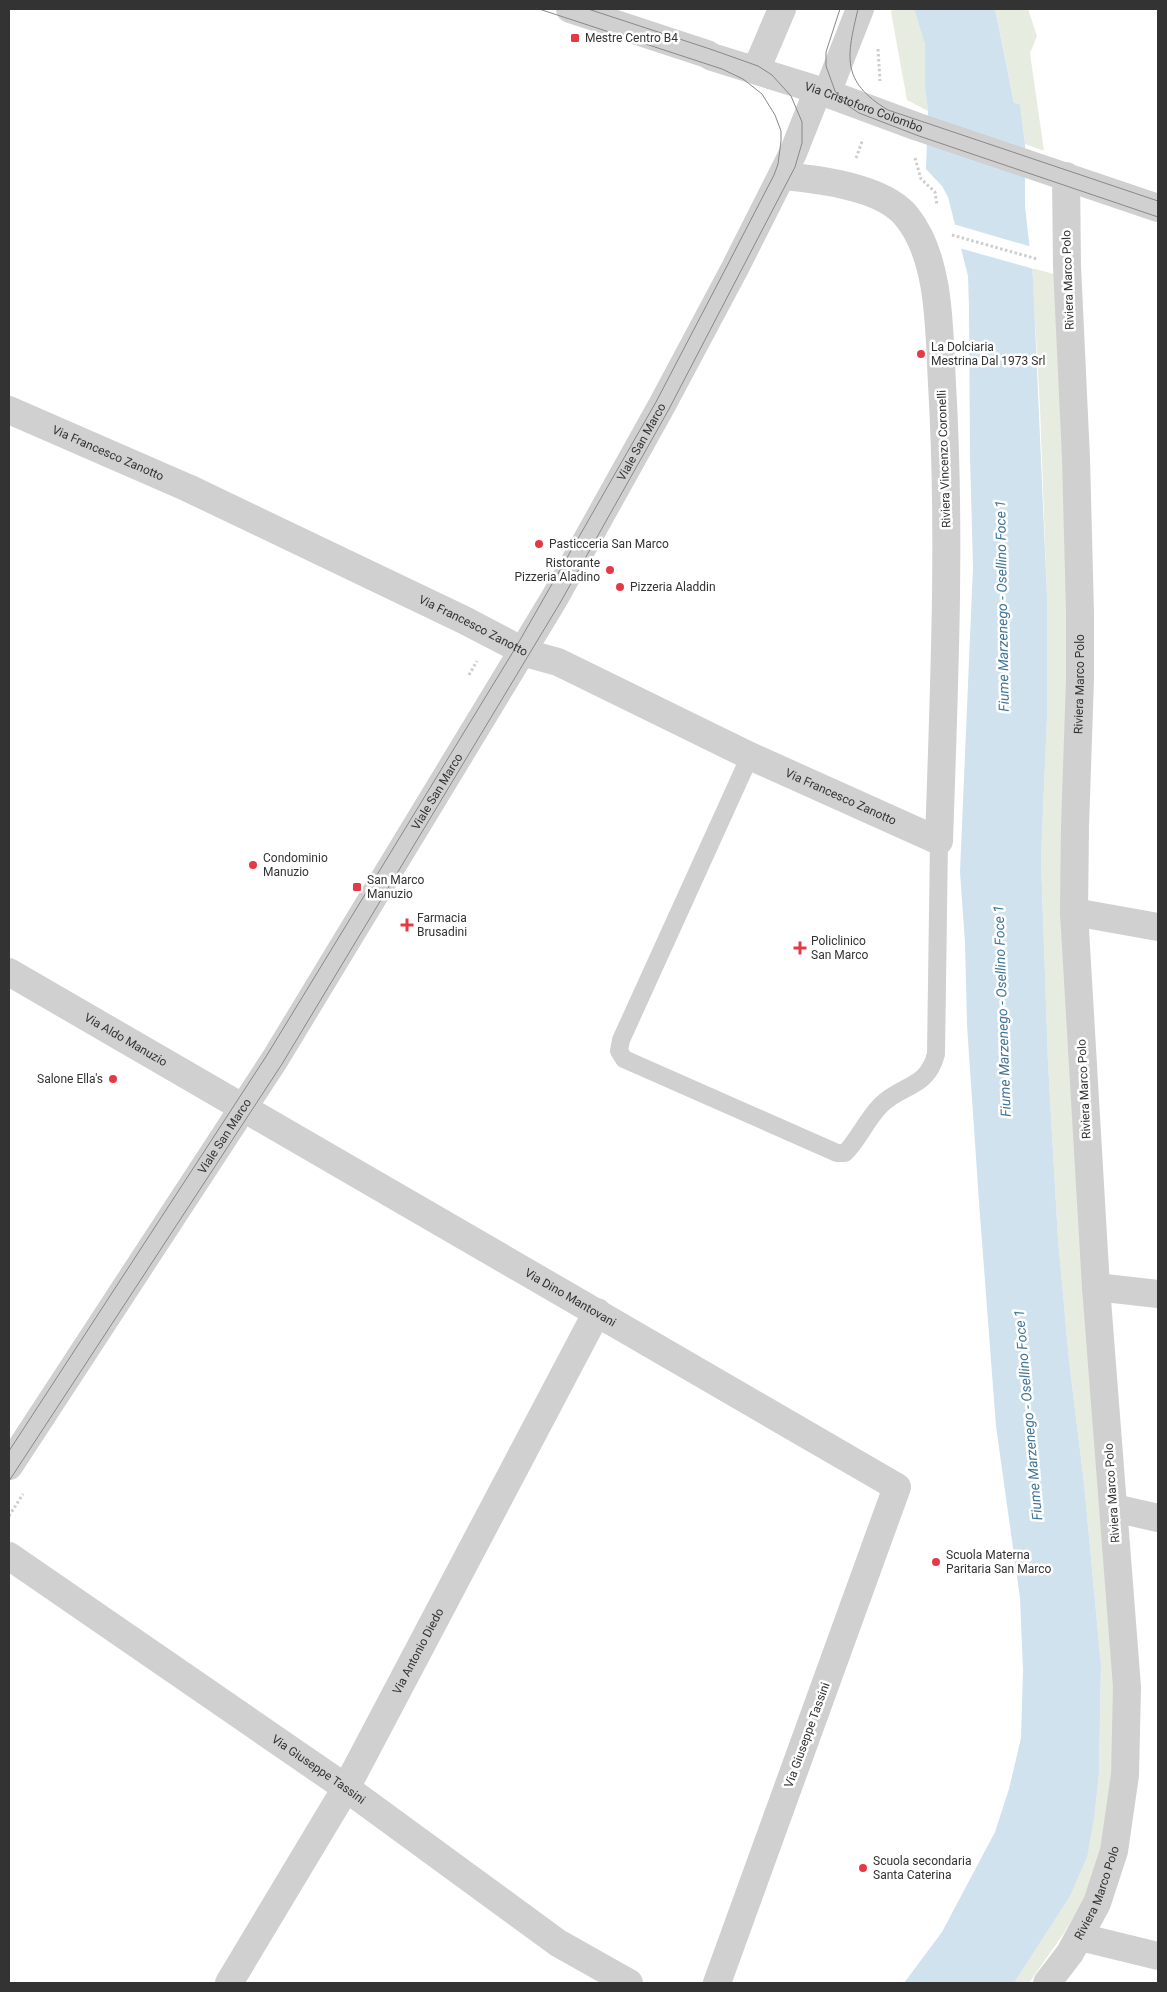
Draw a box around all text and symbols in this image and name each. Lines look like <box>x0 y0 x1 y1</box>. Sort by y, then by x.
place label: Mestre Centro B4 <box>585 31 678 45</box>
marker: Mestre Centro B4 <box>569 32 581 44</box>
street label: Via Cristoforo Colombo <box>803 79 925 135</box>
street label: Riviera Marco Polo <box>1059 230 1077 330</box>
place label: La Dolciaria Mestrina Dal 1973 Srl <box>931 340 1045 368</box>
marker: La Dolciaria Mestrina Dal 1973 Srl <box>915 348 927 360</box>
street label: Riviera Vincenzo Coronelli <box>935 390 953 528</box>
street label: Viale San Marco <box>614 400 669 483</box>
street label: Via Francesco Zanotto <box>50 423 166 484</box>
water label: Fiume Marzenego - Osellino Foce 1 <box>992 500 1012 712</box>
place label: Pasticceria San Marco <box>549 537 669 551</box>
marker: Pasticceria San Marco <box>533 538 545 550</box>
place label: Ristorante Pizzeria Aladino <box>514 556 600 584</box>
marker: Ristorante Pizzeria Aladino <box>604 564 616 576</box>
place label: Pizzeria Aladdin <box>630 580 716 594</box>
marker: Pizzeria Aladdin <box>614 581 626 593</box>
street label: Via Francesco Zanotto <box>416 592 530 659</box>
street label: Riviera Marco Polo <box>1071 634 1087 734</box>
street label: Viale San Marco <box>409 751 466 832</box>
street label: Via Francesco Zanotto <box>783 766 899 828</box>
place label: Condominio Manuzio <box>263 851 328 879</box>
marker: Condominio Manuzio <box>247 859 259 871</box>
place label: San Marco Manuzio <box>367 873 424 901</box>
marker: San Marco Manuzio <box>351 881 363 893</box>
water label: Fiume Marzenego - Osellino Foce 1 <box>990 905 1014 1117</box>
place label: Farmacia Brusadini <box>417 911 467 939</box>
marker: Farmacia Brusadini <box>401 919 413 931</box>
place label: Policlinico San Marco <box>811 934 868 962</box>
marker: Policlinico San Marco <box>793 941 807 955</box>
street label: Via Aldo Manuzio <box>82 1010 170 1069</box>
street label: Riviera Marco Polo <box>1074 1039 1094 1139</box>
place label: Salone Ella's <box>37 1072 103 1086</box>
marker: Salone Ella's <box>107 1073 119 1085</box>
street label: Viale San Marco <box>195 1096 254 1176</box>
street label: Via Dino Mantovani <box>522 1266 619 1330</box>
water label: Fiume Marzenego - Osellino Foce 1 <box>1011 1309 1045 1521</box>
street label: Riviera Marco Polo <box>1102 1443 1122 1543</box>
place label: Scuola Materna Paritaria San Marco <box>946 1548 1051 1576</box>
marker: Scuola Materna Paritaria San Marco <box>930 1556 942 1568</box>
street label: Via Antonio Diedo <box>390 1606 447 1697</box>
street label: Via Giuseppe Tassini <box>781 1680 833 1789</box>
street label: Via Giuseppe Tassini <box>269 1732 368 1807</box>
street label: Riviera Marco Polo <box>1072 1845 1122 1942</box>
place label: Scuola secondaria Santa Caterina <box>873 1854 971 1882</box>
marker: Scuola secondaria Santa Caterina <box>857 1862 869 1874</box>

